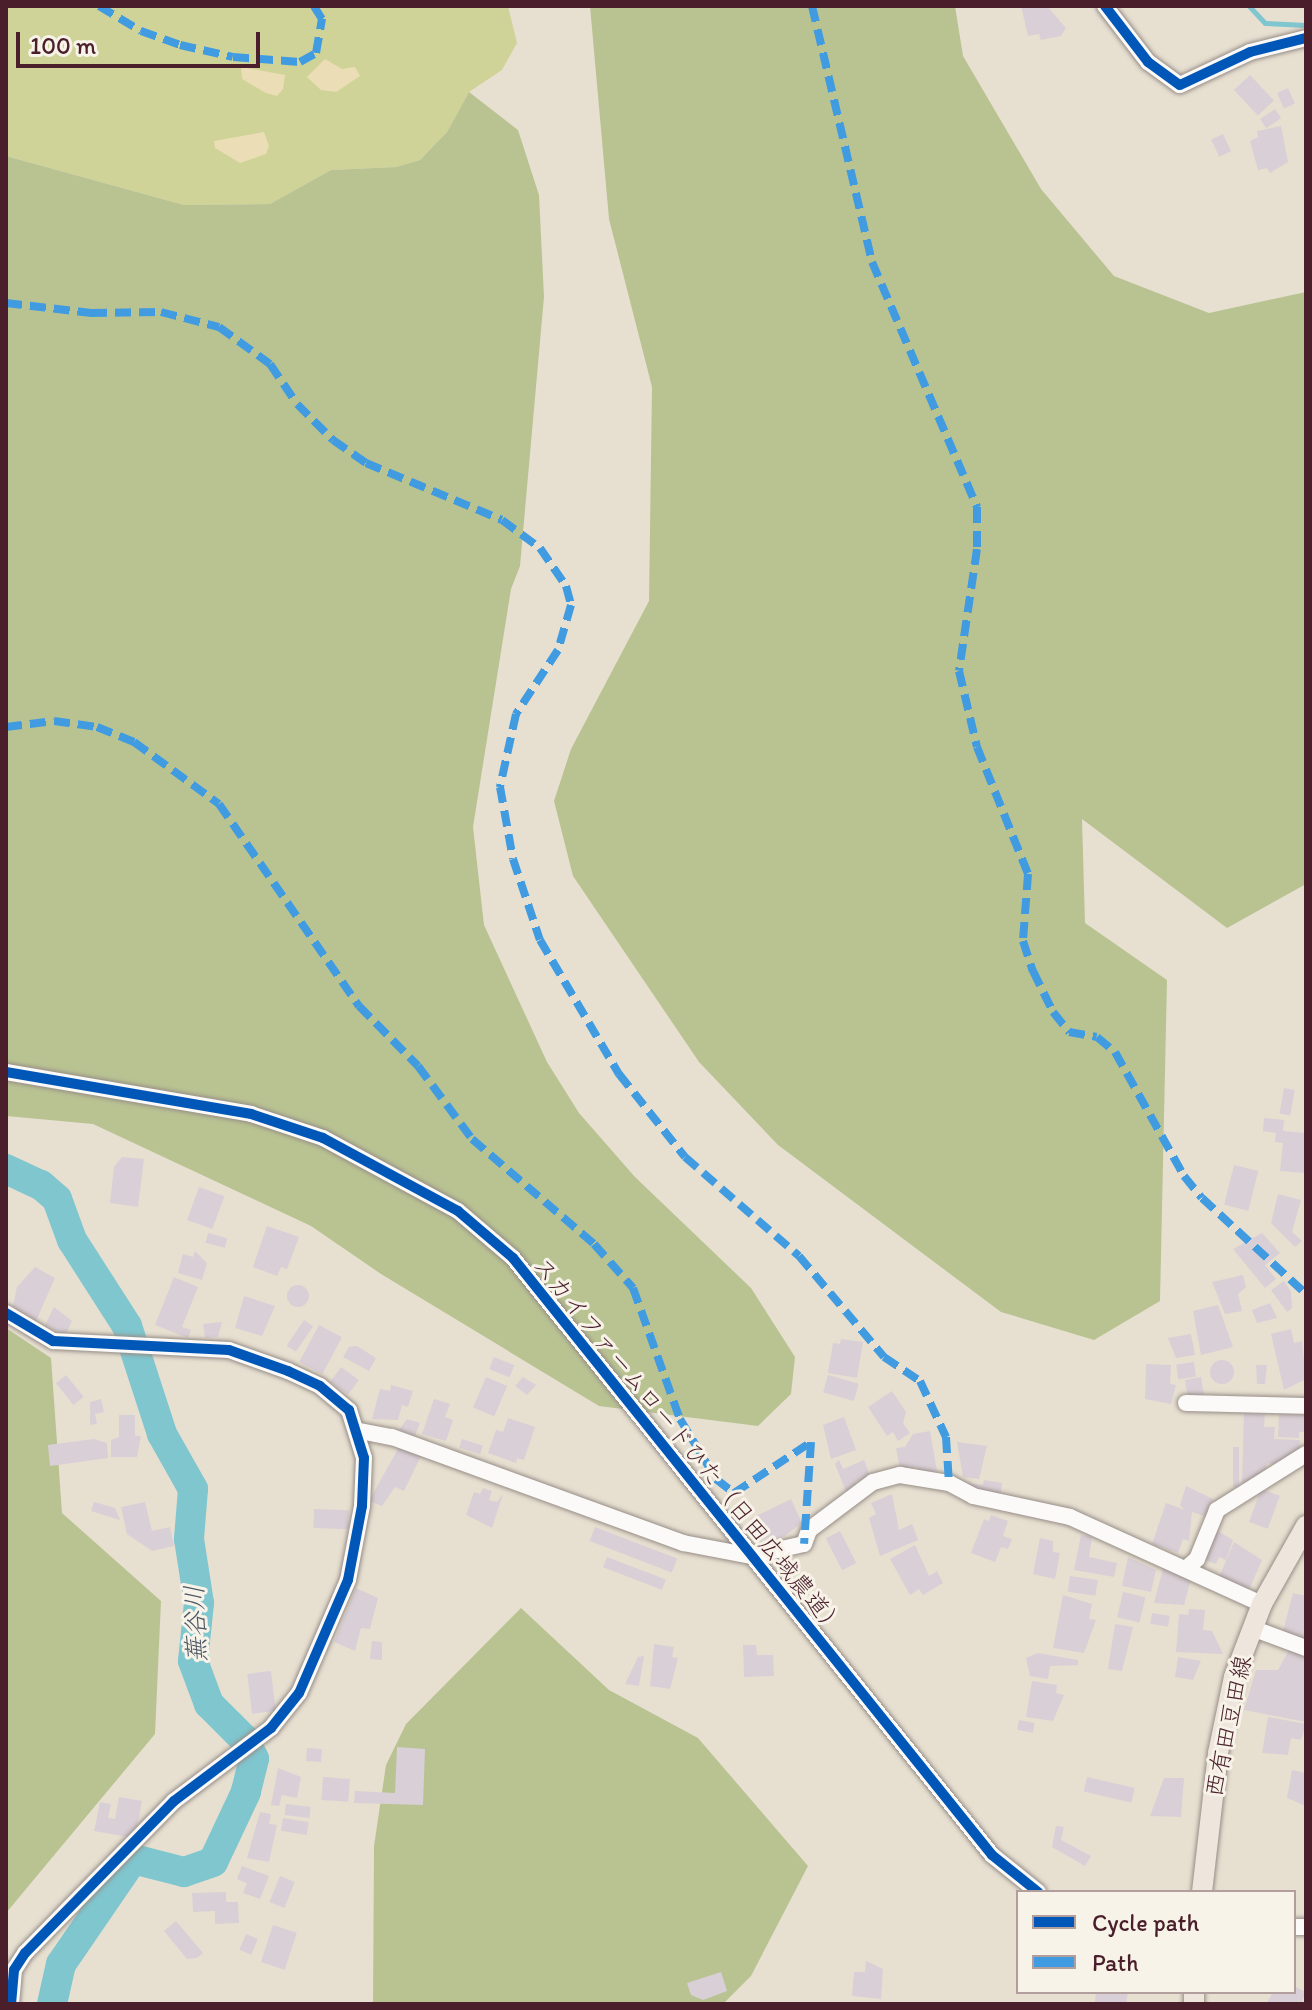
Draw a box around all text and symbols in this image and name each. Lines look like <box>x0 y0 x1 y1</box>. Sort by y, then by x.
scale bar <box>20 16 264 66</box>
text: 100 m <box>30 31 96 60</box>
street label: スカイファームロードひた（日田広域農道） <box>527 1250 851 1642</box>
water label: 蕪谷川 <box>179 1584 213 1664</box>
street label: 西有田豆田線 <box>1199 1653 1257 1799</box>
legend <box>1016 1890 1296 1994</box>
text: Cycle path <box>1092 1908 1199 1937</box>
text: Path <box>1092 1948 1139 1977</box>

